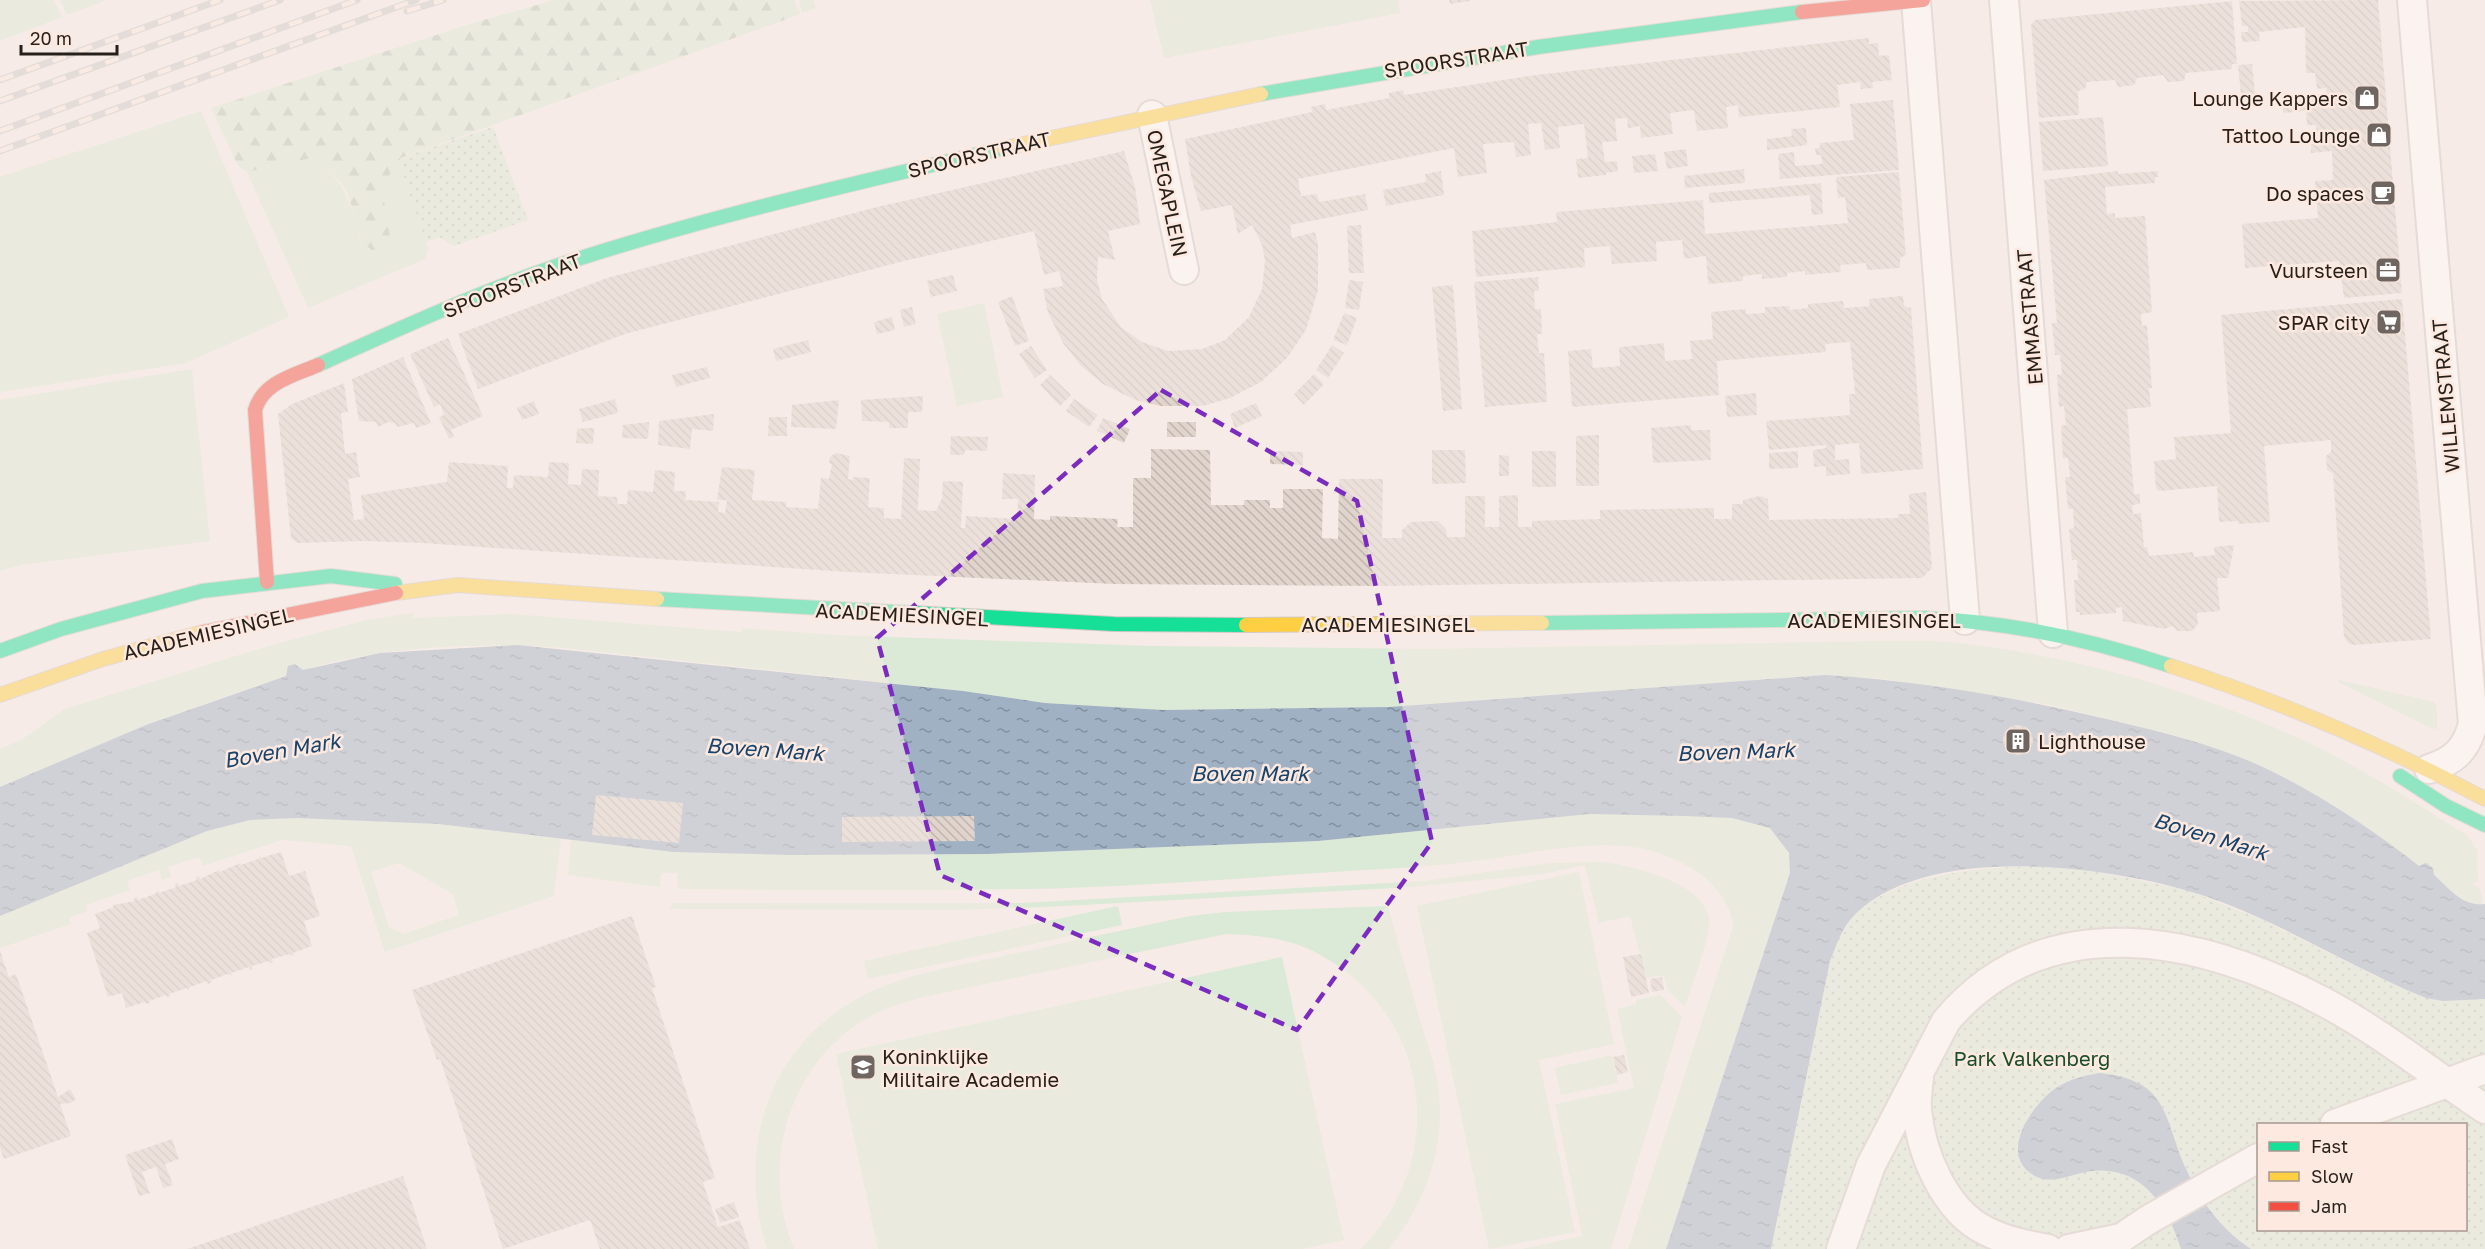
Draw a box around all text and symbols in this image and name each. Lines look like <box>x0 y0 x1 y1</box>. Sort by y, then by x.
scale bar <box>21 18 117 56</box>
text: 20 m <box>30 27 72 49</box>
street label: SPOORSTRAAT <box>1382 36 1530 82</box>
shop icon: Lounge Kappers <box>2352 83 2382 113</box>
place label: Lounge Kappers <box>2192 86 2348 110</box>
shop icon: Tattoo Lounge <box>2364 120 2394 150</box>
place label: Tattoo Lounge <box>2222 123 2360 147</box>
street label: SPOORSTRAAT <box>905 126 1053 182</box>
street label: OMEGAPLEIN <box>1143 127 1193 259</box>
cafe icon: Do spaces <box>2368 178 2398 208</box>
place label: Do spaces <box>2266 181 2364 205</box>
street label: SPOORSTRAAT <box>440 248 584 322</box>
street label: EMMASTRAAT <box>2011 248 2047 386</box>
office icon: Vuursteen <box>2373 255 2403 285</box>
place label: Vuursteen <box>2269 258 2368 282</box>
supermarket icon: SPAR city <box>2374 307 2404 337</box>
place label: SPAR city <box>2278 310 2370 334</box>
street label: WILLEMSTRAAT <box>2426 318 2464 474</box>
street label: ACADEMIESINGEL <box>815 597 989 631</box>
street label: ACADEMIESINGEL <box>121 602 295 664</box>
street label: ACADEMIESINGEL <box>1787 608 1961 632</box>
street label: ACADEMIESINGEL <box>1301 612 1475 636</box>
building icon: Lighthouse <box>2003 726 2033 756</box>
water label: Boven Mark <box>222 727 344 773</box>
place label: Lighthouse <box>2038 729 2146 753</box>
water label: Boven Mark <box>705 732 827 766</box>
water label: Boven Mark <box>1677 736 1798 766</box>
water label: Boven Mark <box>1191 760 1311 786</box>
water label: Boven Mark <box>2151 806 2273 866</box>
place label: Koninklijke Militaire Academie <box>882 1044 1059 1091</box>
park label: Park Valkenberg <box>1954 1046 2110 1070</box>
school or university icon: Koninklijke Militaire Academie <box>848 1052 878 1082</box>
legend <box>2257 1123 2467 1231</box>
text: Fast <box>2311 1135 2348 1157</box>
text: Slow <box>2311 1165 2354 1187</box>
text: Jam <box>2311 1195 2347 1217</box>

